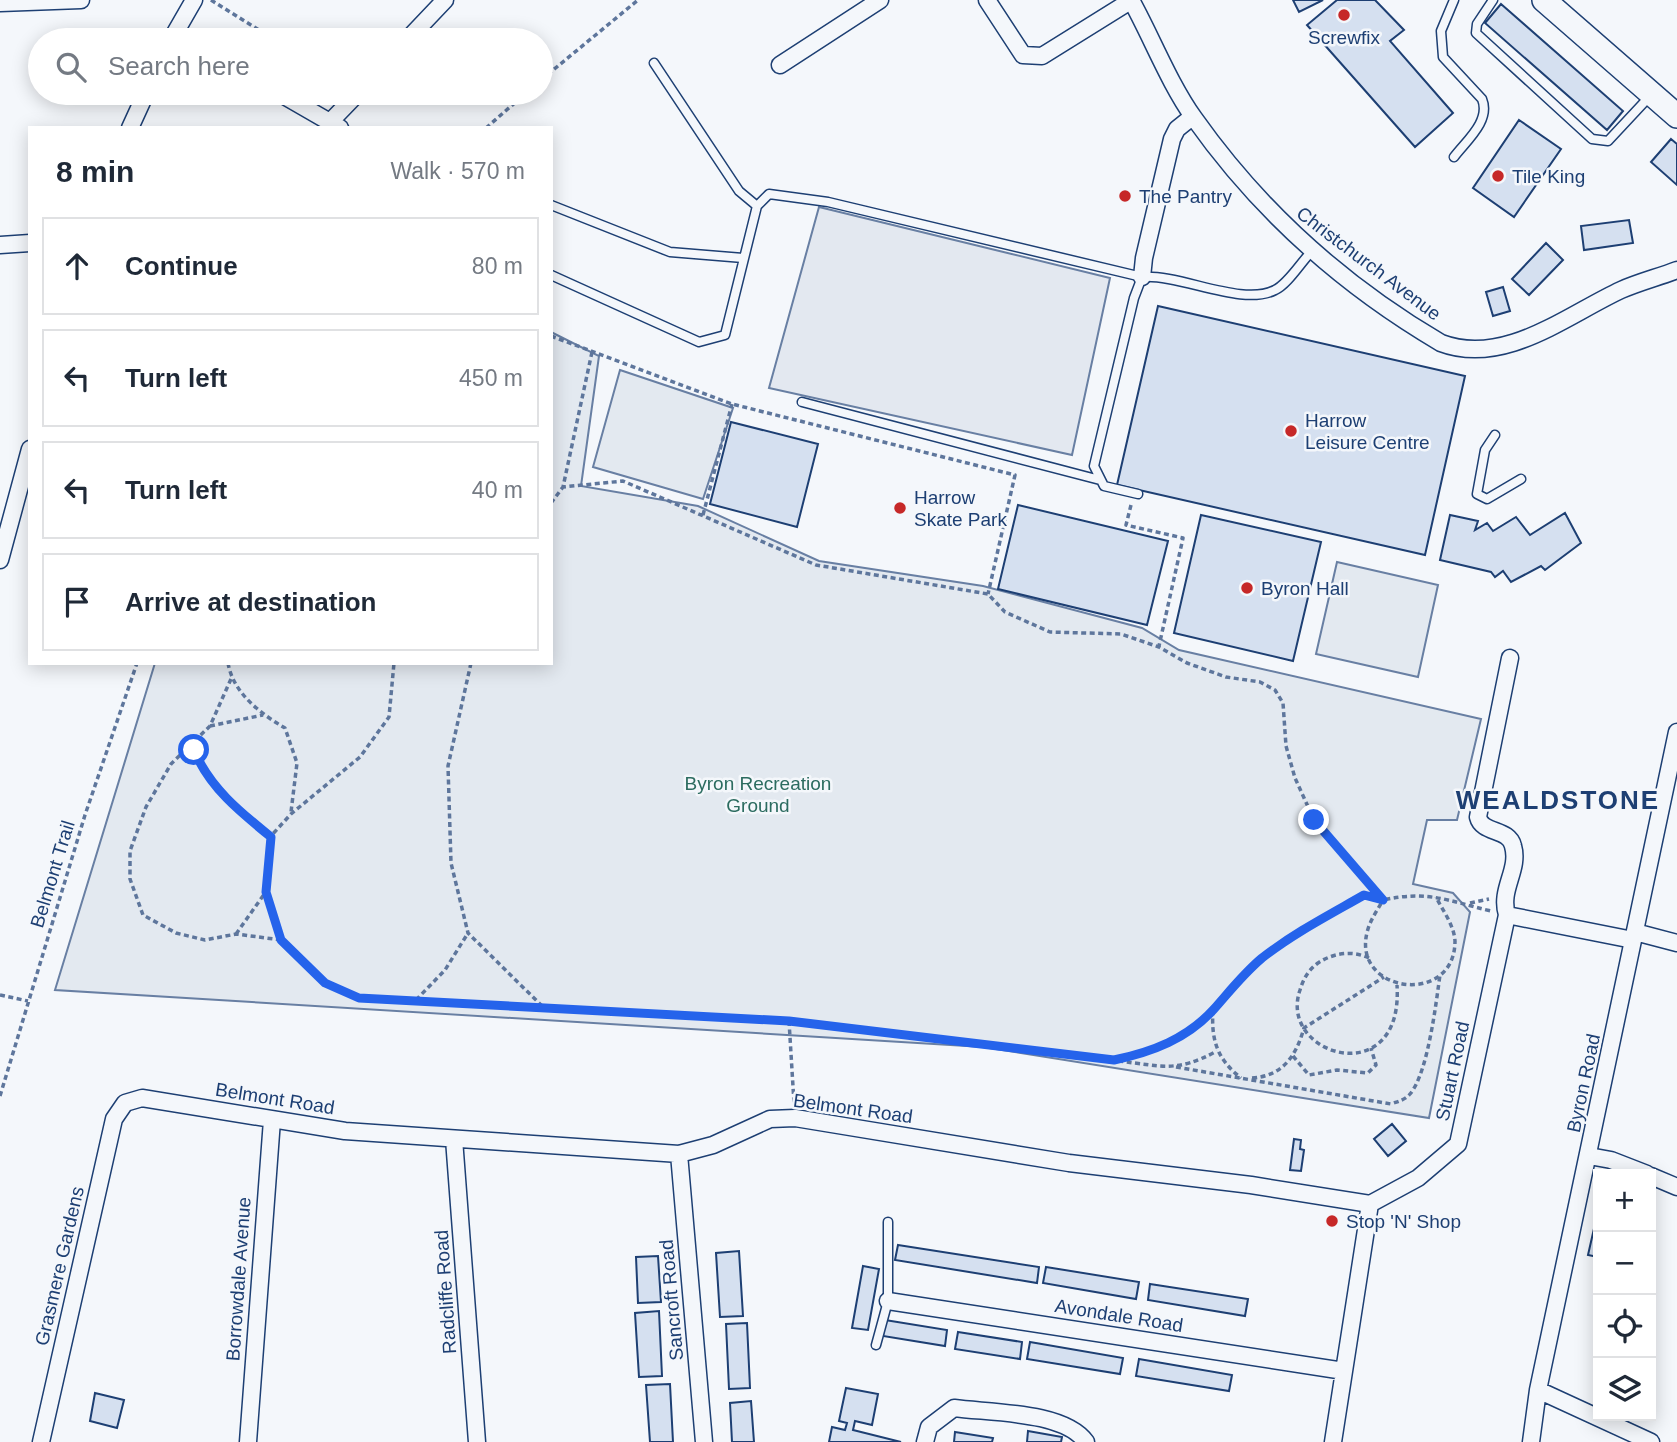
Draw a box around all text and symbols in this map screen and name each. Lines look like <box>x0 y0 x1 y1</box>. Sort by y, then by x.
marker: Screwfix <box>1336 7 1352 23</box>
place label: Screwfix <box>1308 27 1380 48</box>
search box <box>28 28 553 105</box>
icon: search <box>52 48 90 86</box>
text: Search here <box>108 51 250 81</box>
text: 8 min <box>56 155 134 188</box>
text: Walk · 570 m <box>390 158 525 184</box>
place label: Tile King <box>1512 166 1585 187</box>
marker: Tile King <box>1490 168 1506 184</box>
place label: The Pantry <box>1139 186 1232 207</box>
marker: The Pantry <box>1117 188 1133 204</box>
street label: Christchurch Avenue <box>1293 202 1445 324</box>
icon: ahead <box>58 247 96 285</box>
text: Continue <box>125 251 238 281</box>
text: 80 m <box>472 253 523 279</box>
icon: left <box>58 359 96 397</box>
text: Turn left <box>125 363 227 393</box>
text: 450 m <box>459 365 523 391</box>
place label: Harrow Leisure Centre <box>1305 410 1430 453</box>
marker: Harrow Leisure Centre <box>1283 423 1299 439</box>
icon: left <box>58 471 96 509</box>
text: Turn left <box>125 475 227 505</box>
text: 40 m <box>472 477 523 503</box>
place label: Harrow Skate Park <box>914 487 1007 530</box>
marker: Harrow Skate Park <box>892 500 908 516</box>
place label: Byron Hall <box>1261 578 1349 599</box>
marker: Byron Hall <box>1239 580 1255 596</box>
icon: arrive <box>58 583 96 621</box>
text: Arrive at destination <box>125 587 376 617</box>
route start <box>178 734 209 765</box>
park label: Byron Recreation Ground <box>685 773 831 816</box>
district label: WEALDSTONE <box>1456 785 1660 815</box>
route end <box>1298 804 1329 835</box>
street label: Belmont Trail <box>26 818 79 930</box>
street label: Stuart Road <box>1432 1019 1473 1123</box>
street label: Byron Road <box>1563 1032 1604 1134</box>
street label: Belmont Road <box>214 1079 336 1118</box>
street label: Belmont Road <box>792 1090 914 1127</box>
map controls <box>1593 1169 1656 1421</box>
button: + <box>1593 1169 1656 1232</box>
street label: Grasmere Gardens <box>31 1185 88 1348</box>
street label: Borrowdale Avenue <box>222 1196 255 1362</box>
place label: Stop 'N' Shop <box>1346 1211 1461 1232</box>
marker: Stop 'N' Shop <box>1324 1213 1340 1229</box>
street label: Radcliffe Road <box>431 1229 460 1355</box>
button: − <box>1593 1232 1656 1295</box>
street label: Sancroft Road <box>656 1239 687 1361</box>
street label: Avondale Road <box>1053 1295 1185 1336</box>
button: locate <box>1593 1295 1656 1358</box>
button: layers <box>1593 1358 1656 1421</box>

